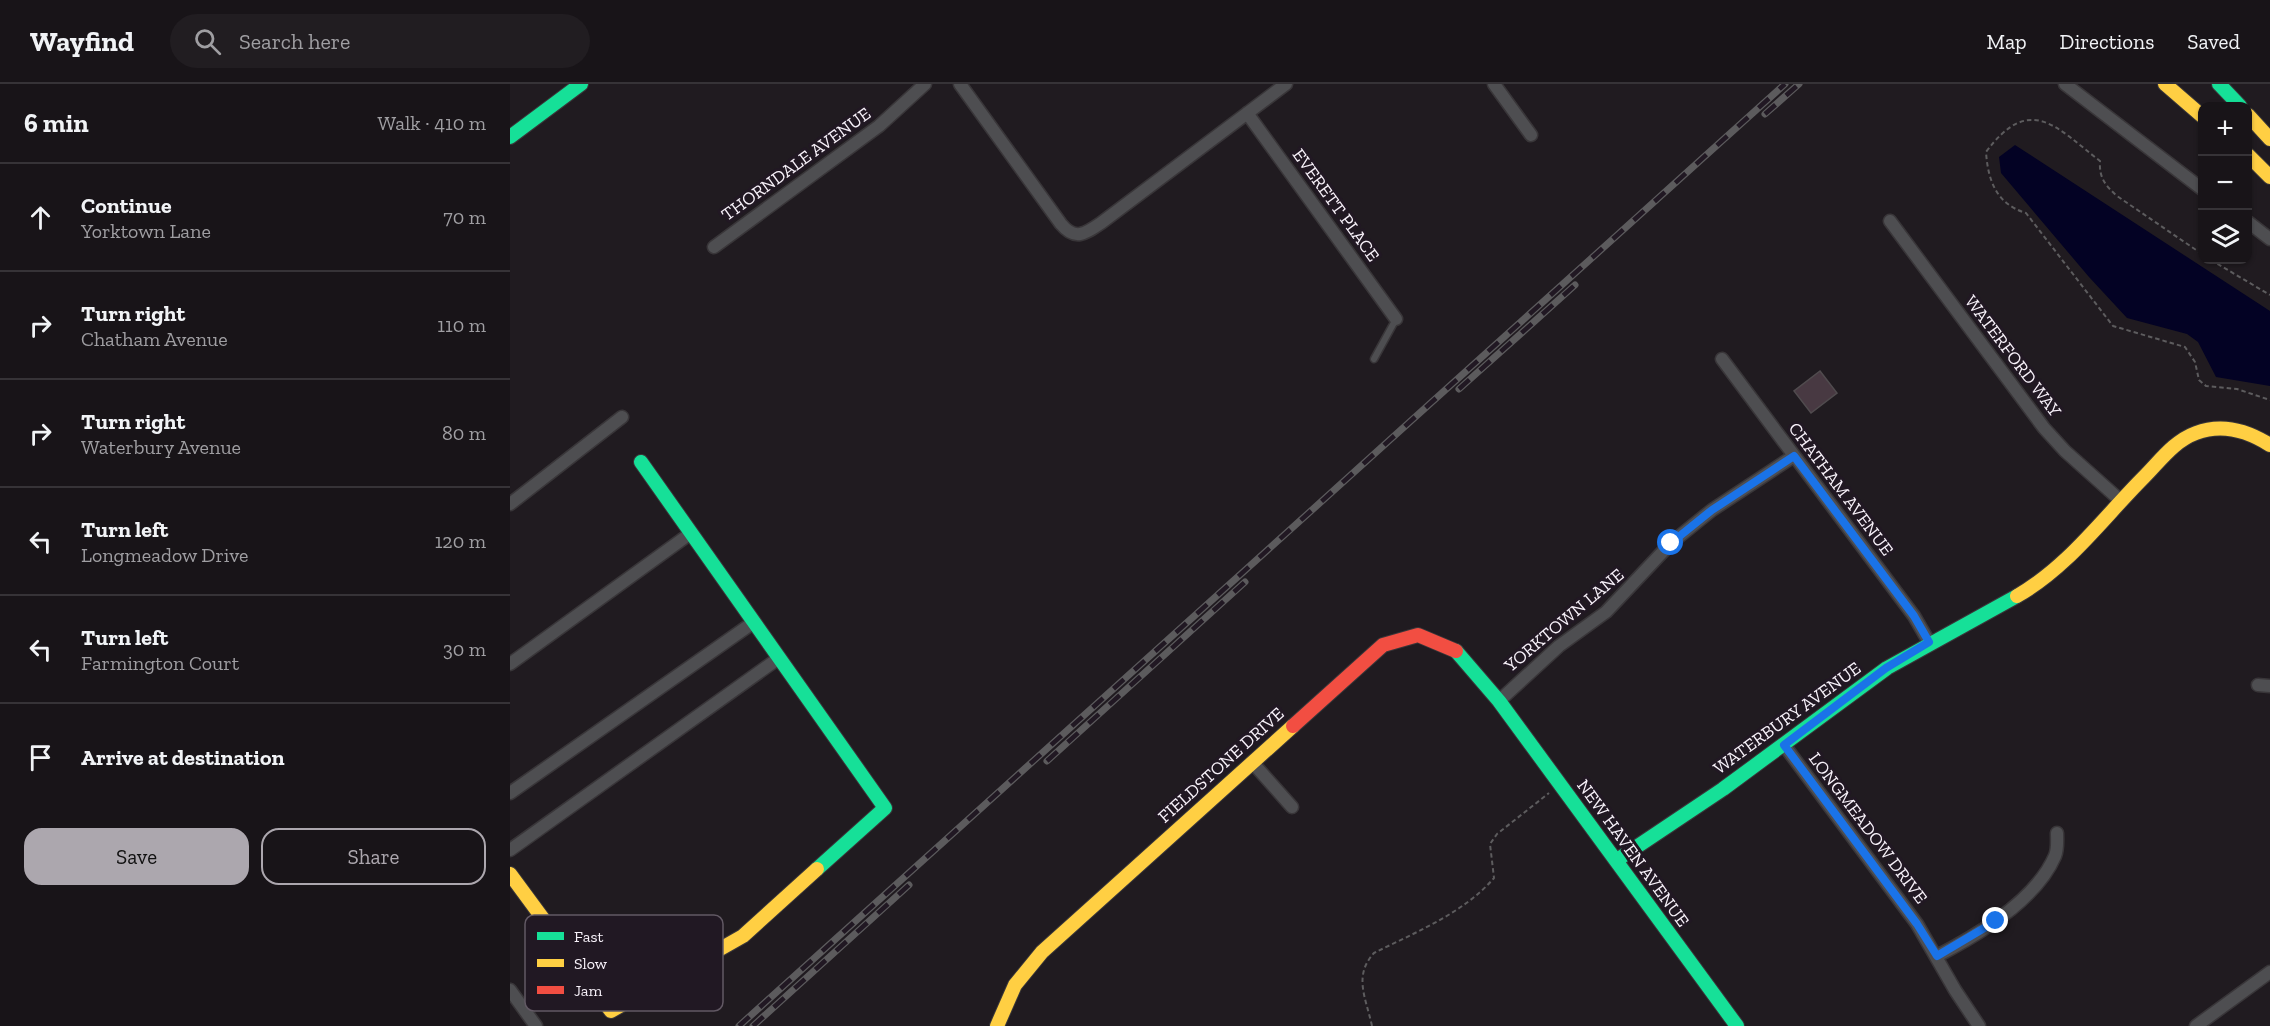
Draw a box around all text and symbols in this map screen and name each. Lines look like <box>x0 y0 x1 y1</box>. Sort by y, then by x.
search box <box>170 14 590 68</box>
text: Wayfind <box>30 25 134 58</box>
icon: search <box>191 25 224 58</box>
text: Search here <box>239 28 350 55</box>
text: Map <box>1987 29 2027 54</box>
text: Directions <box>2060 29 2154 54</box>
text: Saved <box>2187 29 2240 54</box>
street label: THORNDALE AVENUE <box>717 102 875 226</box>
map controls <box>2198 102 2252 264</box>
button: + <box>2198 102 2252 156</box>
text: 6 min <box>24 107 89 139</box>
text: Walk · 410 m <box>378 111 486 135</box>
street label: EVERETT PLACE <box>1288 144 1384 266</box>
button: − <box>2198 156 2252 210</box>
text: Continue <box>81 192 172 219</box>
icon: ahead <box>24 201 57 234</box>
text: 70 m <box>443 205 486 229</box>
button: layers <box>2198 210 2252 264</box>
text: Yorktown Lane <box>81 219 211 243</box>
street label: WATERFORD WAY <box>1960 291 2066 421</box>
text: Turn right <box>81 300 185 327</box>
icon: right <box>24 309 57 342</box>
text: 110 m <box>437 313 486 337</box>
text: Chatham Avenue <box>81 327 228 351</box>
text: Turn right <box>81 408 185 435</box>
icon: right <box>24 417 57 450</box>
street label: CHATHAM AVENUE <box>1784 418 1898 560</box>
text: 80 m <box>442 421 486 445</box>
text: Waterbury Avenue <box>81 435 241 459</box>
text: Turn left <box>81 516 168 543</box>
icon: left <box>24 525 57 558</box>
text: 120 m <box>435 529 486 553</box>
route start <box>1657 529 1683 555</box>
text: Longmeadow Drive <box>81 543 248 567</box>
street label: YORKTOWN LANE <box>1499 564 1628 677</box>
text: Turn left <box>81 624 168 651</box>
icon: left <box>24 633 57 666</box>
text: 30 m <box>443 637 486 661</box>
text: Farmington Court <box>81 651 239 675</box>
street label: WATERBURY AVENUE <box>1709 657 1865 779</box>
street label: FIELDSTONE DRIVE <box>1153 703 1289 827</box>
icon: arrive <box>24 741 57 774</box>
text: Arrive at destination <box>81 744 284 771</box>
street label: LONGMEADOW DRIVE <box>1804 748 1932 908</box>
street label: NEW HAVEN AVENUE <box>1572 775 1694 931</box>
button: Save <box>24 828 249 885</box>
button: Share <box>261 828 486 885</box>
route end <box>1982 907 2008 933</box>
legend <box>525 915 723 1011</box>
text: Fast <box>574 927 603 946</box>
text: Slow <box>574 954 608 973</box>
text: Jam <box>574 981 603 1000</box>

